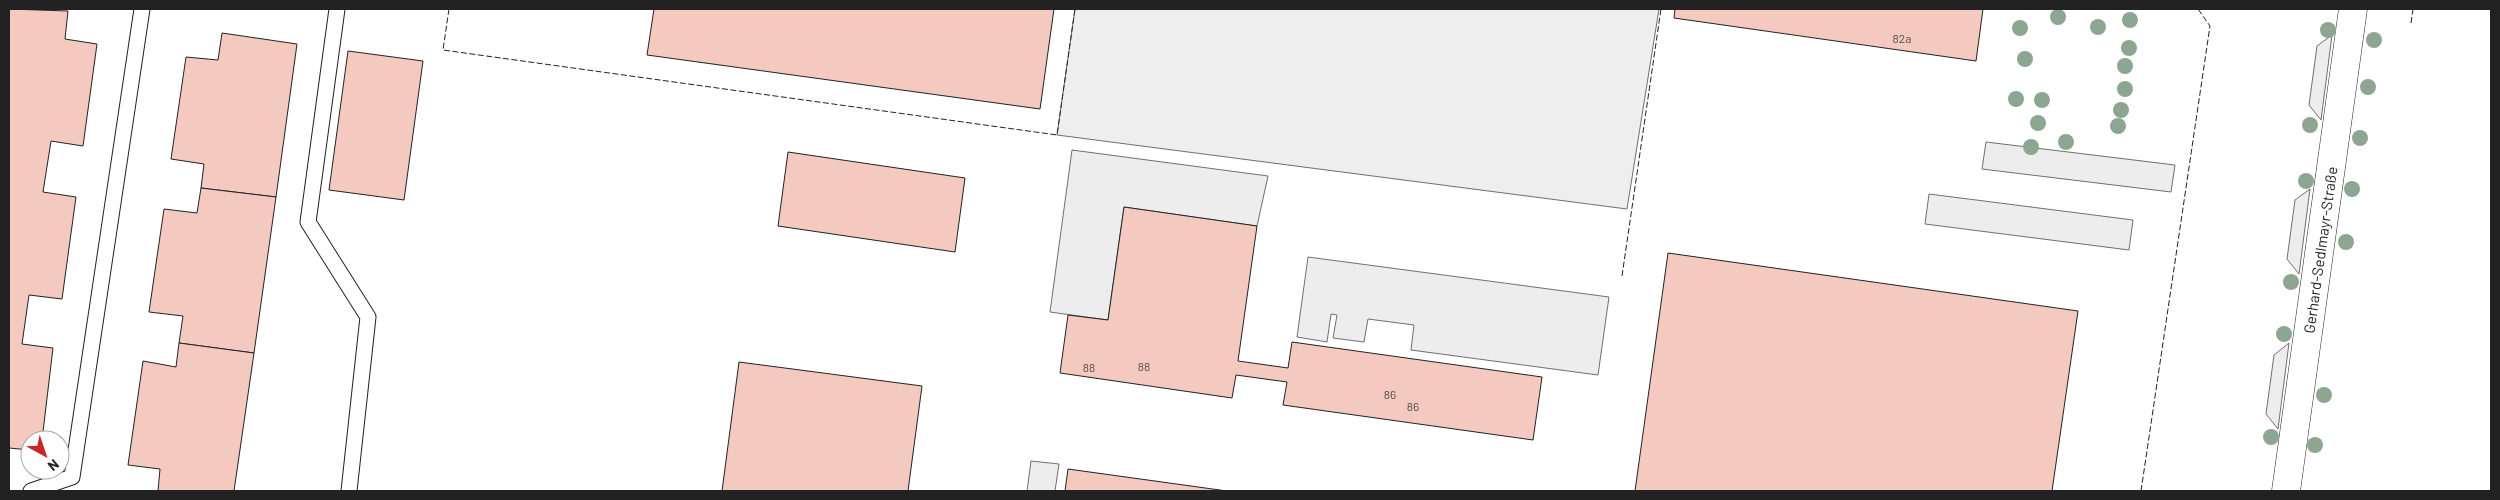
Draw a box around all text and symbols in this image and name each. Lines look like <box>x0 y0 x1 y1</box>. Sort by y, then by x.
house number: 82a <box>1893 31 1911 45</box>
street label: Gerhard-Sedlmayr-Straße <box>2299 165 2341 334</box>
house number: 88 <box>1138 359 1150 373</box>
house number: 88 <box>1083 360 1095 374</box>
house number: 86 <box>1384 387 1396 401</box>
house number: 86 <box>1407 399 1419 413</box>
north arrow <box>20 430 70 480</box>
text: N <box>45 456 63 475</box>

